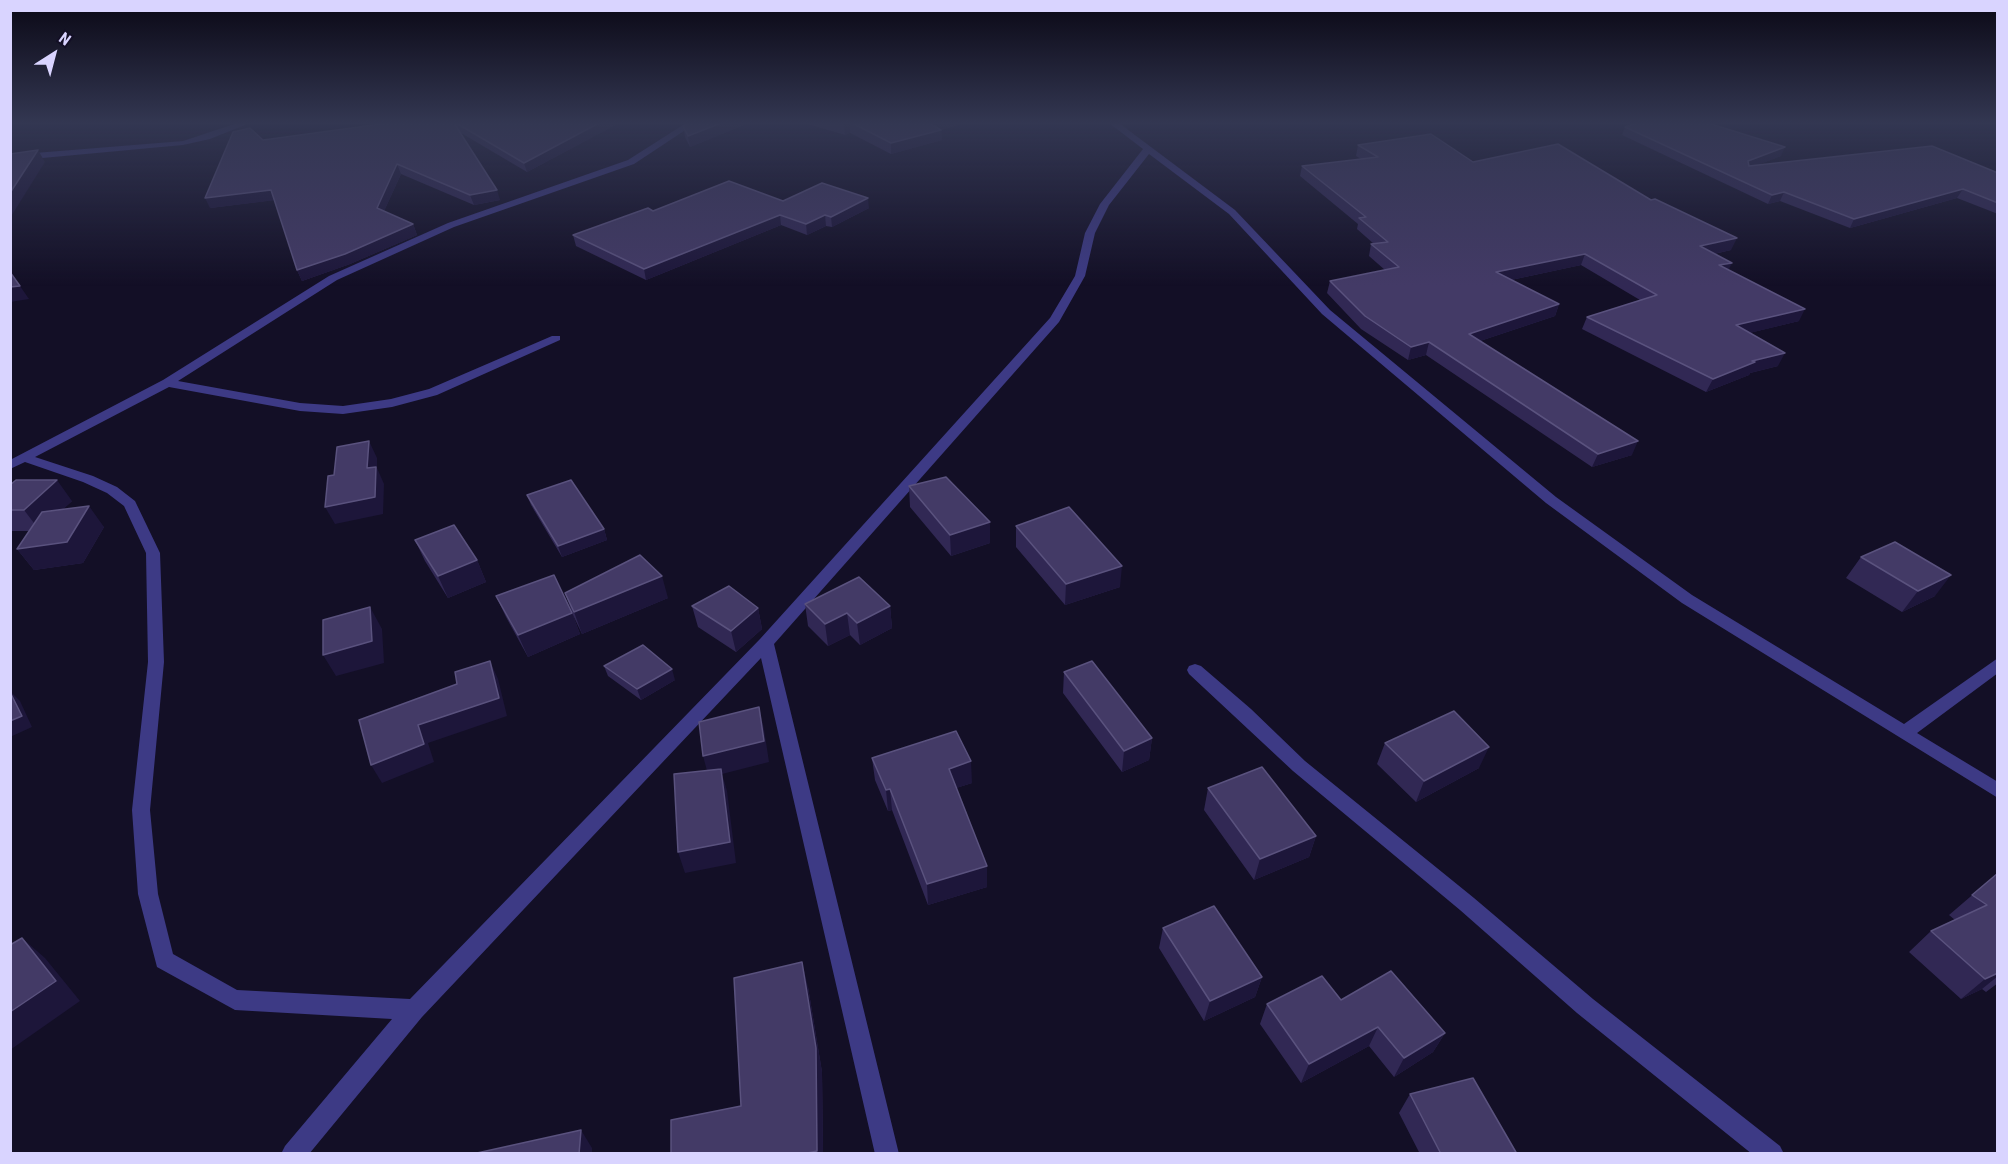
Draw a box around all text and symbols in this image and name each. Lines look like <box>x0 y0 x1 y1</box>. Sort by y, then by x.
north arrow <box>24 24 84 84</box>
text: N <box>55 28 74 50</box>

